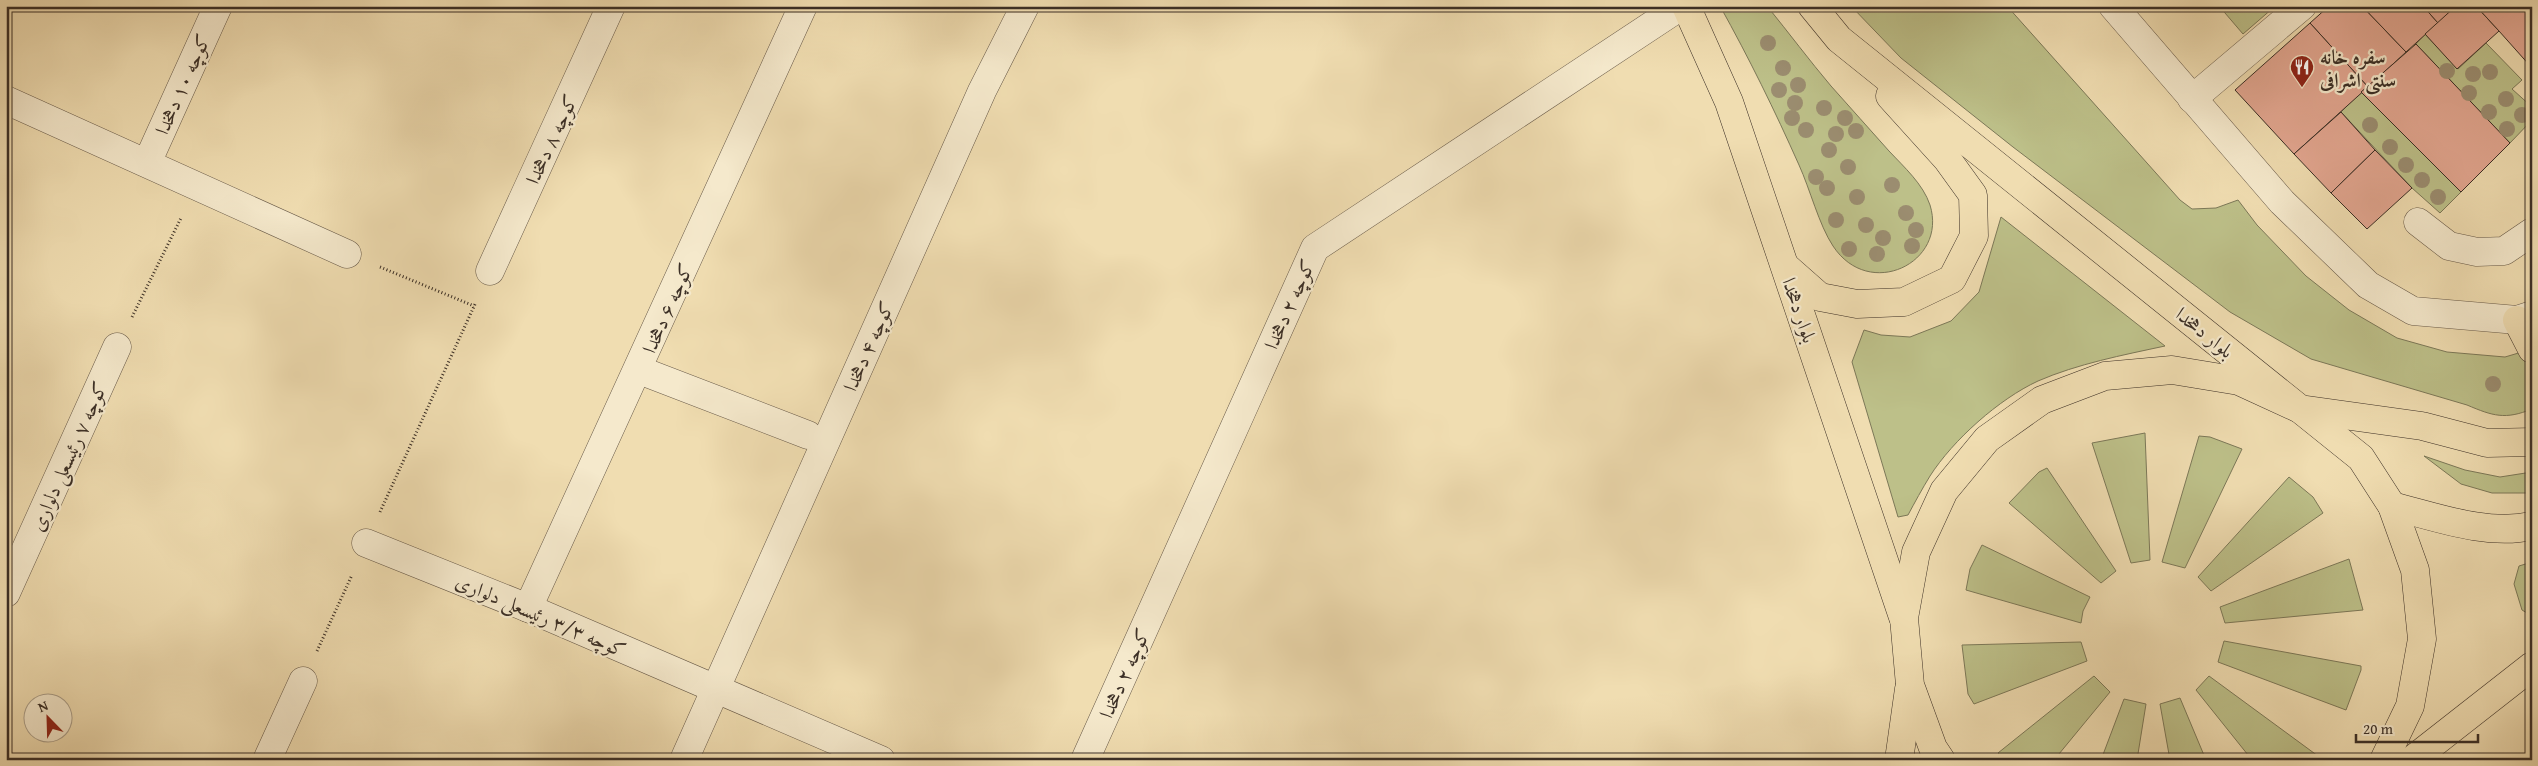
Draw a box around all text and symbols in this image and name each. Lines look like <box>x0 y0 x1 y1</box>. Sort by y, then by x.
street label: کوچه ۱۰ دهخدا <box>147 29 217 139</box>
place label: سفره خانه سنتی اشرافی <box>2319 42 2396 95</box>
restaurant icon: سفره خانه سنتی اشرافی <box>2289 54 2315 88</box>
street label: کوچه ۸ دهخدا <box>518 89 584 189</box>
street label: کوچه ۲ دهخدا <box>1256 254 1322 354</box>
street label: کوچه ۶ دهخدا <box>634 258 700 358</box>
street label: بلوار دهخدا <box>1775 273 1825 347</box>
street label: کوچه ۴ دهخدا <box>835 296 901 396</box>
street label: بلوار دهخدا <box>2170 299 2240 365</box>
street label: کوچه ۷ رئیسعلی دلواری <box>22 376 115 536</box>
street label: کوچه ۳/۳ رئیسعلی دلواری <box>451 566 631 665</box>
street label: کوچه ۲ دهخدا <box>1091 623 1157 723</box>
north arrow <box>22 694 72 744</box>
text: N <box>35 695 52 717</box>
scale bar <box>2356 711 2478 743</box>
text: 20 m <box>2363 718 2394 739</box>

